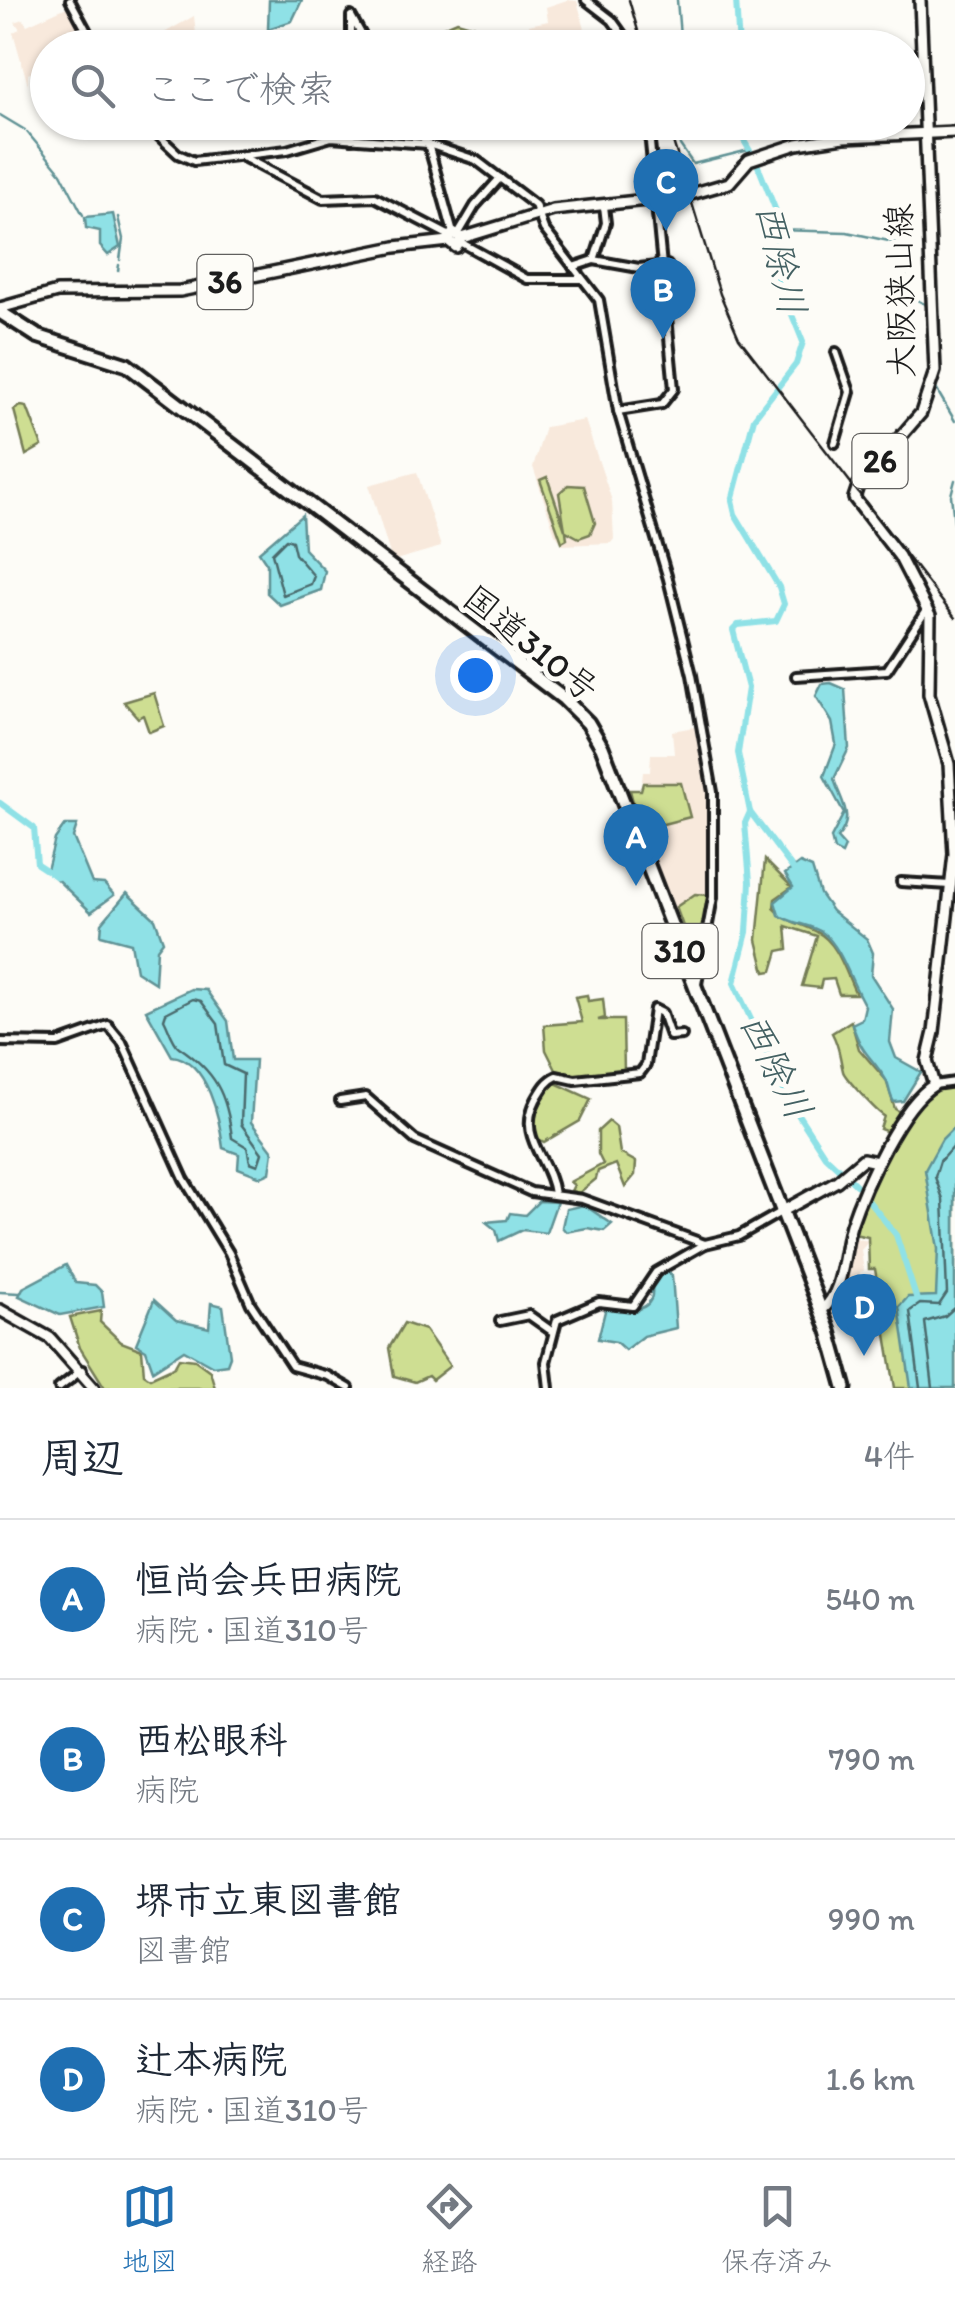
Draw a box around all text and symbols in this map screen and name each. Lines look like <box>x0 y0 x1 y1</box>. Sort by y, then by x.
search box <box>30 30 925 140</box>
icon: search <box>65 58 120 113</box>
text: ここで検索 <box>145 66 335 112</box>
pin: C <box>634 148 698 231</box>
water label: 西除川 <box>746 198 816 320</box>
street label: 大阪狭山線 <box>877 203 923 379</box>
road number: 36 <box>198 255 252 309</box>
pin: B <box>630 256 696 339</box>
road number: 26 <box>852 434 908 488</box>
street label: 国道310号 <box>455 576 607 710</box>
your location <box>450 650 501 701</box>
pin: A <box>604 804 668 886</box>
road number: 310 <box>642 924 718 978</box>
water label: 西除川 <box>730 1005 822 1127</box>
pin: D <box>832 1274 896 1356</box>
text: 周辺 <box>40 1432 124 1483</box>
text: 4件 <box>864 1437 915 1475</box>
text: 恒尚会兵田病院 <box>135 1557 401 1603</box>
text: A <box>62 1580 83 1618</box>
text: 540 m <box>825 1580 915 1618</box>
text: 病院 · 国道310号 <box>135 1611 369 1649</box>
text: 西松眼科 <box>135 1717 287 1763</box>
text: B <box>62 1740 83 1778</box>
text: 790 m <box>829 1740 915 1778</box>
text: 病院 <box>135 1771 199 1809</box>
text: 堺市立東図書館 <box>135 1877 401 1923</box>
text: C <box>62 1900 83 1938</box>
text: 990 m <box>828 1900 915 1938</box>
text: 図書館 <box>135 1931 231 1969</box>
text: 辻本病院 <box>135 2037 287 2083</box>
text: D <box>62 2060 83 2098</box>
text: 1.6 km <box>826 2060 915 2098</box>
text: 病院 · 国道310号 <box>135 2091 369 2129</box>
tab: 地図 <box>122 2179 178 2279</box>
tab: 経路 <box>421 2179 477 2279</box>
tab: 保存済み <box>721 2179 833 2279</box>

